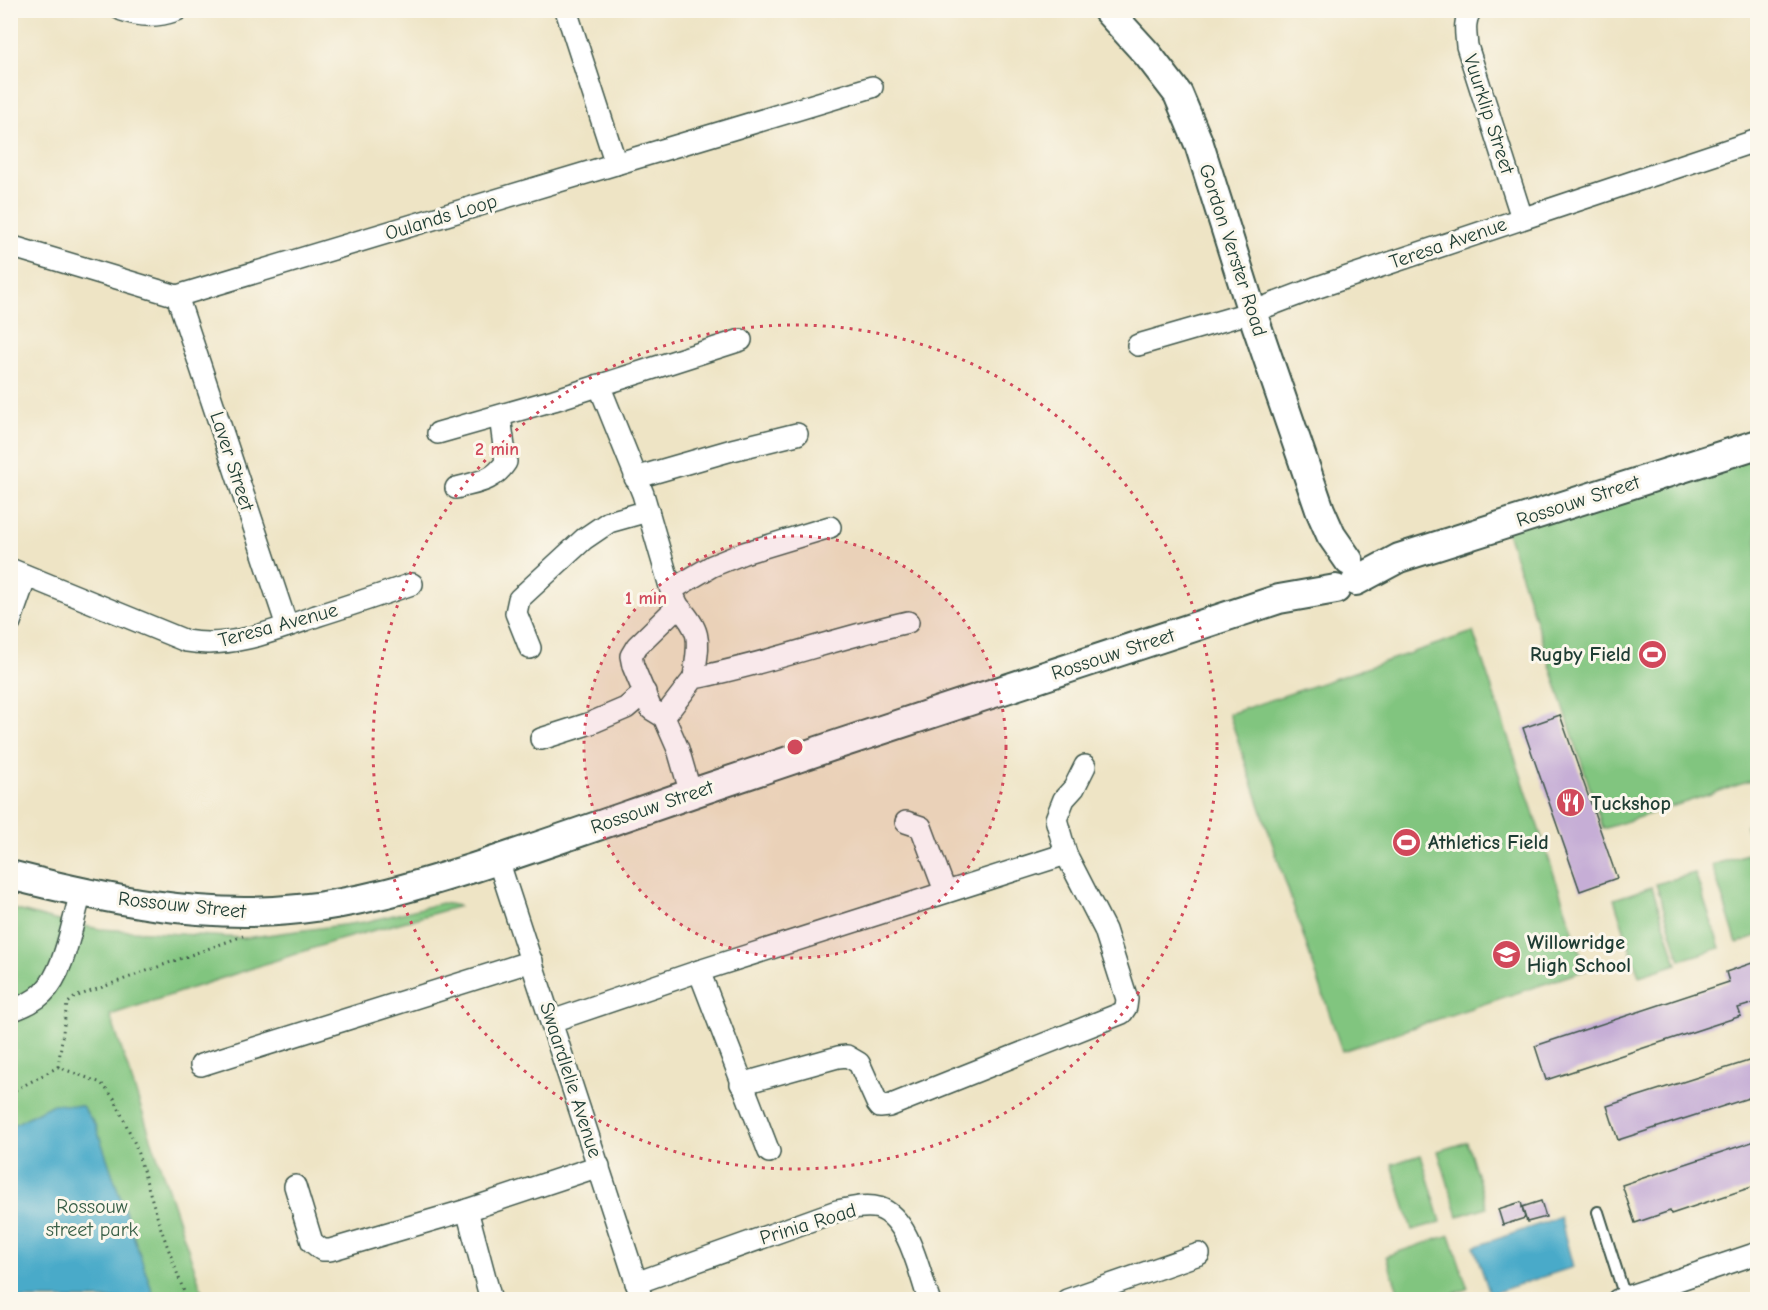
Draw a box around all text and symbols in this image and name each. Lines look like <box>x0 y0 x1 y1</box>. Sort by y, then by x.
street label: Vuurklip Street <box>1459 51 1520 178</box>
street label: Gordon Verster Road <box>1194 161 1272 339</box>
street label: Oulands Loop <box>382 189 500 245</box>
street label: Teresa Avenue <box>1386 212 1510 274</box>
street label: Laver Street <box>205 409 259 515</box>
text: 2 min <box>475 439 519 460</box>
street label: Rossouw Street <box>1513 470 1644 532</box>
text: 1 min <box>625 588 667 609</box>
street label: Teresa Avenue <box>216 598 340 652</box>
street label: Rossouw Street <box>1048 623 1179 685</box>
sports icon: Rugby Field <box>1636 638 1668 670</box>
place label: Rugby Field <box>1530 643 1631 666</box>
centre of rings <box>785 737 805 757</box>
street label: Rossouw Street <box>588 775 718 839</box>
restaurant icon: Tuckshop <box>1554 787 1586 819</box>
place label: Tuckshop <box>1591 792 1671 815</box>
sports icon: Athletics Field <box>1391 826 1423 858</box>
place label: Athletics Field <box>1428 831 1549 854</box>
street label: Rossouw Street <box>117 887 248 923</box>
place label: Willowridge High School <box>1527 931 1631 977</box>
school or university icon: Willowridge High School <box>1490 938 1522 970</box>
street label: Swaardlelie Avenue <box>535 999 607 1161</box>
park label: Rossouw street park <box>46 1195 139 1241</box>
street label: Prinia Road <box>757 1198 859 1250</box>

